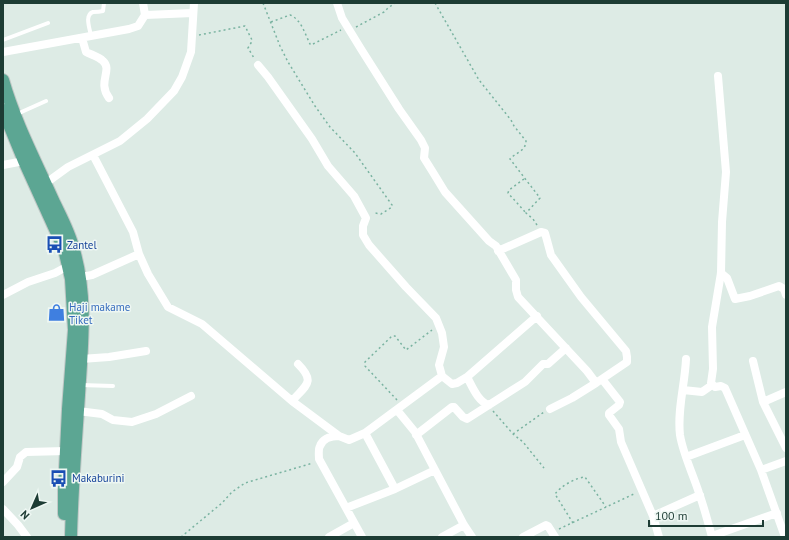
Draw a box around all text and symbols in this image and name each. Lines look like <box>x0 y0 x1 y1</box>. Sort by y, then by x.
bus stop icon: Zantel <box>44 235 64 255</box>
place label: Zantel <box>67 238 97 252</box>
place label: Haji makame Tiket <box>69 300 131 327</box>
shop icon: Haji makame Tiket <box>46 303 66 323</box>
bus stop icon: Makaburini <box>49 468 69 488</box>
place label: Makaburini <box>72 471 124 485</box>
north arrow <box>12 488 52 528</box>
scale bar <box>649 502 763 528</box>
text: N <box>17 508 32 523</box>
text: 100 m <box>655 508 688 523</box>

